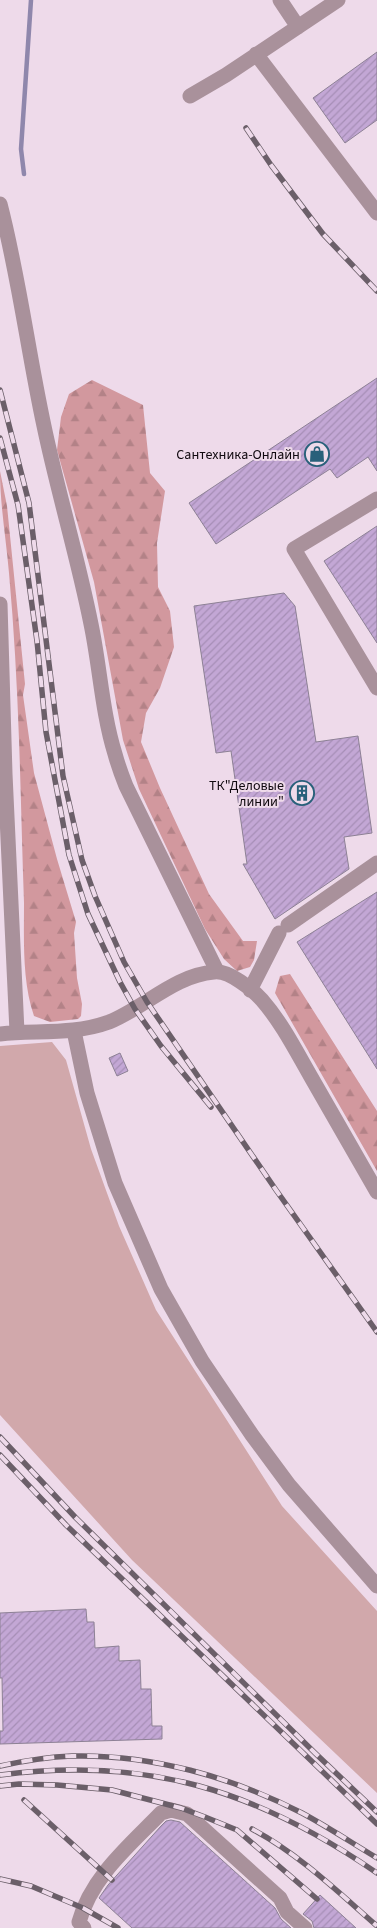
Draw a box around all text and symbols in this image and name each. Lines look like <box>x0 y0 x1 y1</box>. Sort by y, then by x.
shop icon: Сантехника-Онлайн <box>304 441 330 467</box>
place label: Сантехника-Онлайн <box>176 445 300 465</box>
place label: ТК"Деловые линии" <box>209 776 284 812</box>
building icon: ТК"Деловые линии" <box>289 780 315 806</box>

